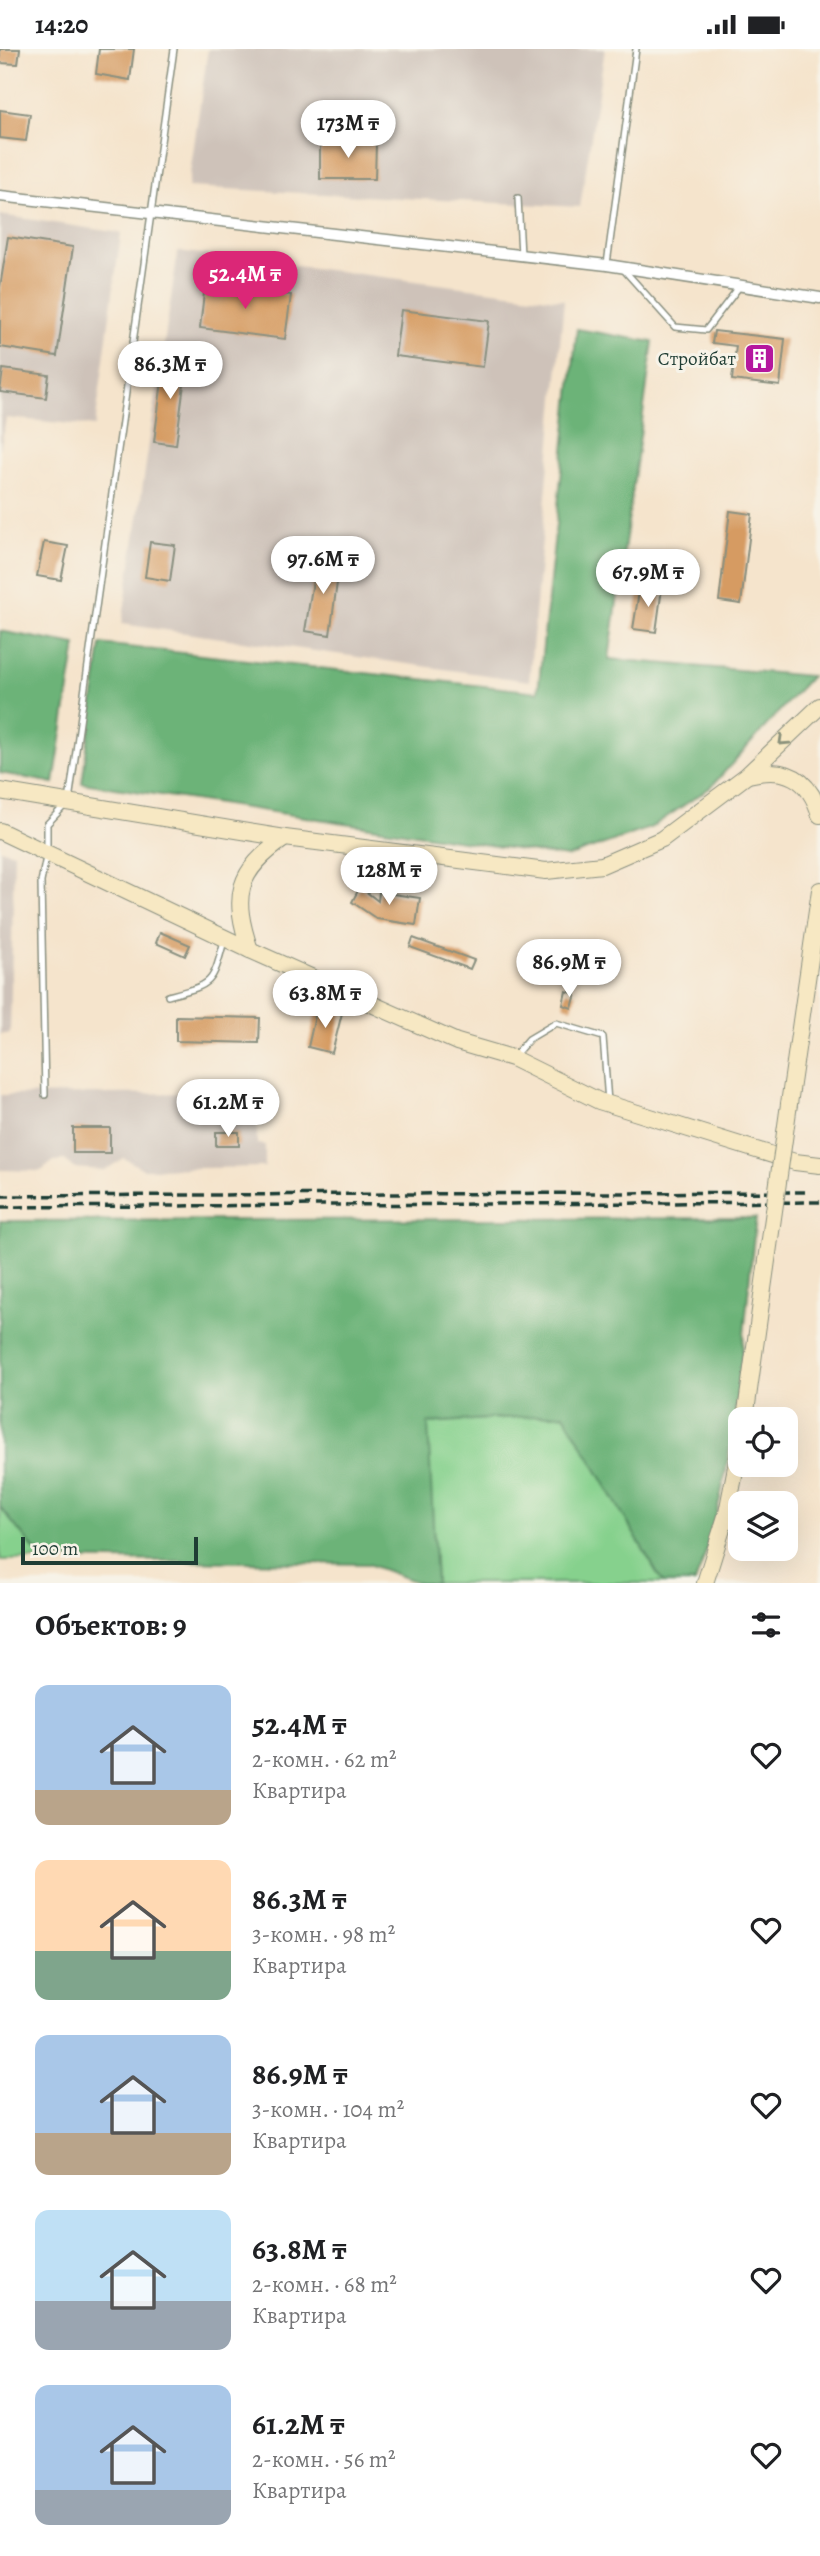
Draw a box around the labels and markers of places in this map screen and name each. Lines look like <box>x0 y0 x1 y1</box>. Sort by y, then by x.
pin: 173M ₸ <box>291 101 405 160</box>
pin: 52.4M ₸ <box>180 251 310 311</box>
pin: 86.3M ₸ <box>105 341 235 401</box>
building icon: Стройбат <box>742 342 776 376</box>
place label: Стройбат <box>658 346 737 372</box>
pin: 97.6M ₸ <box>258 537 388 596</box>
pin: 67.9M ₸ <box>583 549 713 609</box>
pin: 128M ₸ <box>332 847 446 907</box>
pin: 86.9M ₸ <box>504 939 634 999</box>
pin: 63.8M ₸ <box>260 971 390 1030</box>
pin: 61.2M ₸ <box>163 1079 293 1139</box>

